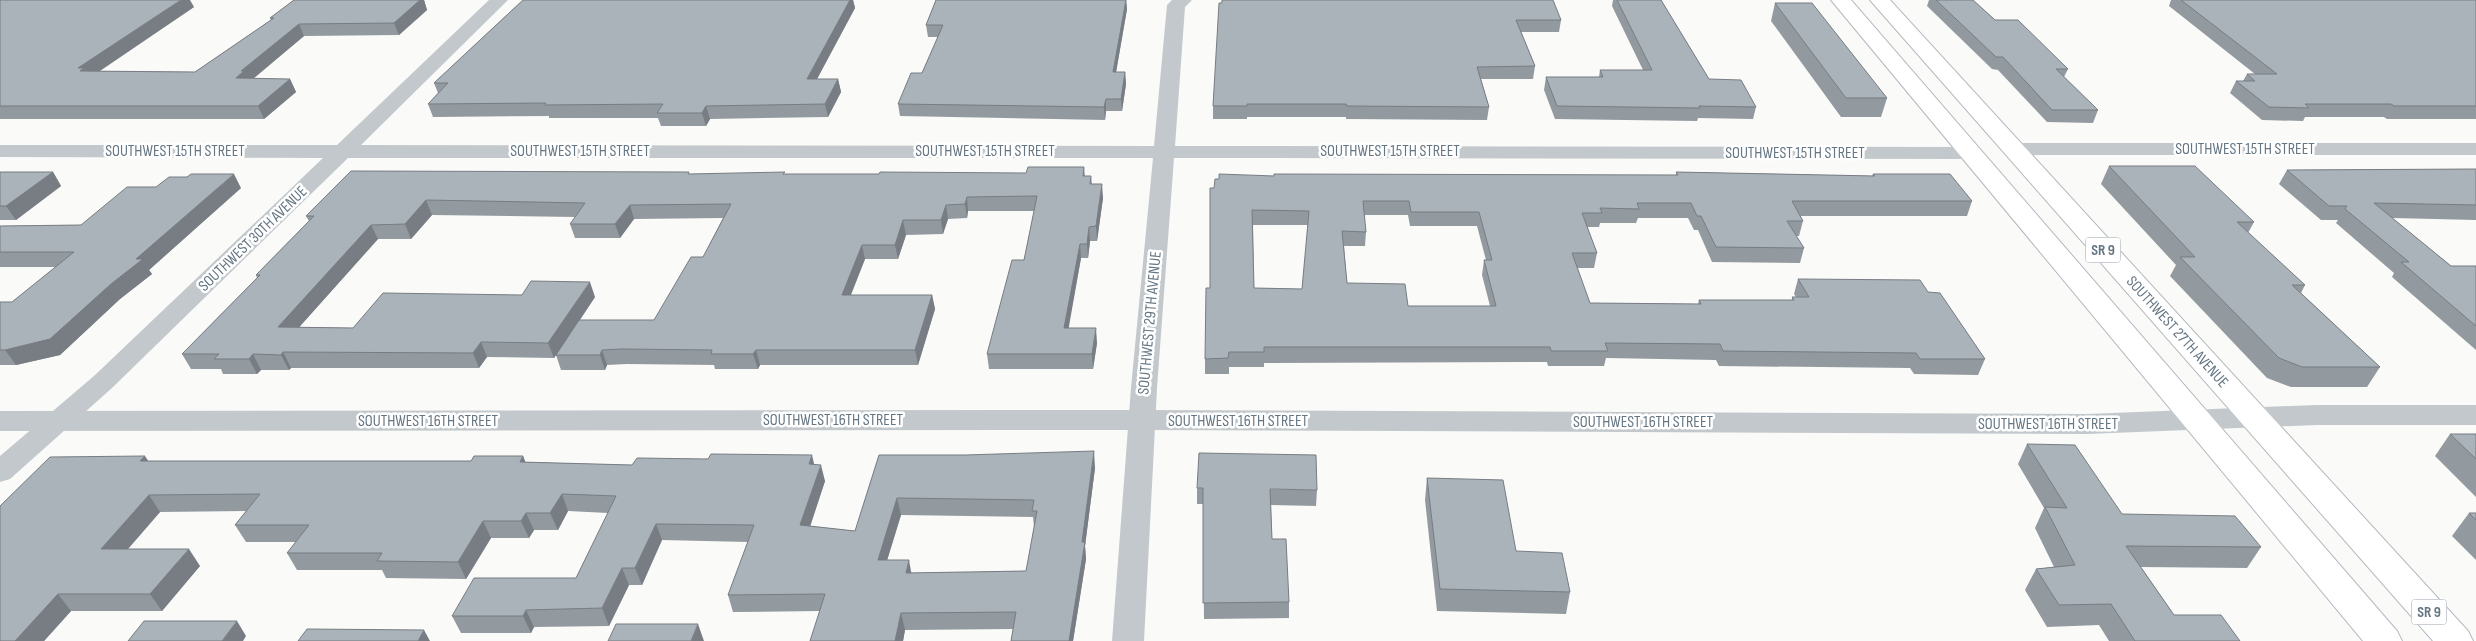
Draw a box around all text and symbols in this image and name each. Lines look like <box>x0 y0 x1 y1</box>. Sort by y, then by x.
street label: SOUTHWEST 15TH STREET <box>2175 140 2315 159</box>
street label: SOUTHWEST 15TH STREET <box>105 142 245 161</box>
street label: SOUTHWEST 15TH STREET <box>510 142 650 161</box>
street label: SOUTHWEST 15TH STREET <box>915 142 1055 161</box>
street label: SOUTHWEST 15TH STREET <box>1320 142 1460 161</box>
street label: SOUTHWEST 15TH STREET <box>1725 144 1865 163</box>
street label: SOUTHWEST 30TH AVENUE <box>195 182 311 296</box>
road number: SR 9 <box>2086 238 2120 262</box>
street label: SOUTHWEST 29TH AVENUE <box>1134 251 1166 395</box>
street label: SOUTHWEST 27TH AVENUE <box>2122 272 2232 392</box>
street label: SOUTHWEST 16TH STREET <box>763 411 903 430</box>
street label: SOUTHWEST 16TH STREET <box>358 412 498 431</box>
street label: SOUTHWEST 16TH STREET <box>1168 412 1308 431</box>
street label: SOUTHWEST 16TH STREET <box>1573 413 1713 432</box>
street label: SOUTHWEST 16TH STREET <box>1978 415 2118 434</box>
road number: SR 9 <box>2412 600 2446 624</box>

